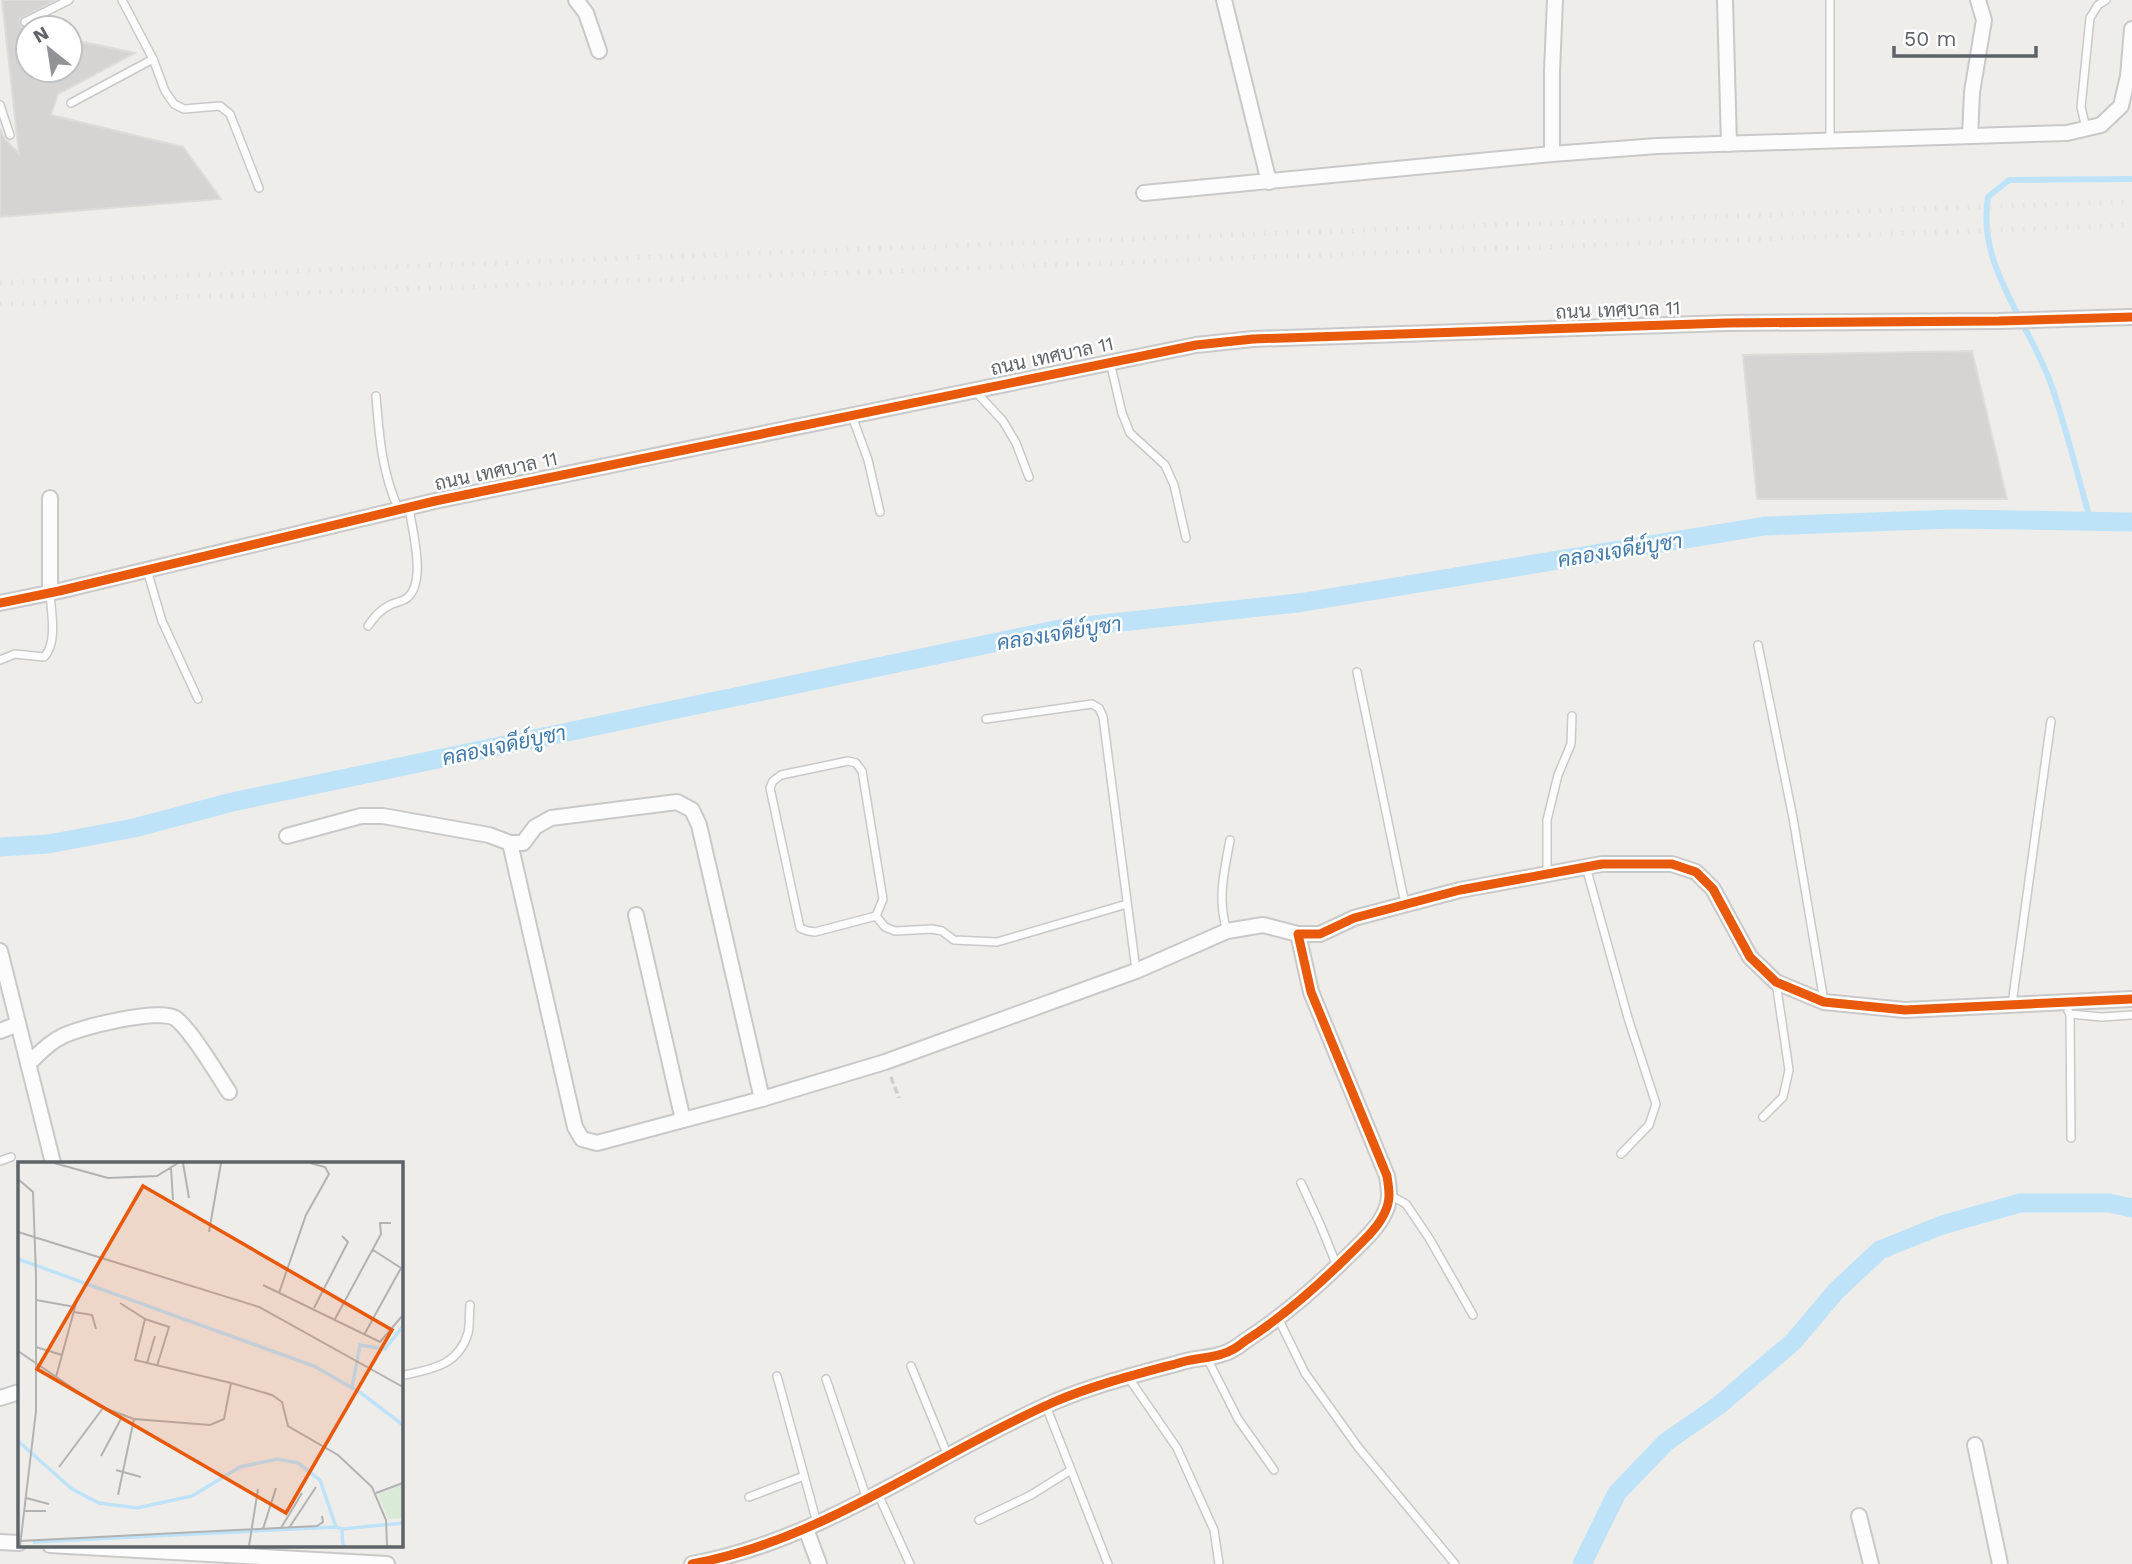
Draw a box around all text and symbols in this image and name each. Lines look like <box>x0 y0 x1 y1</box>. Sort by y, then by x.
north arrow <box>14 14 84 84</box>
scale bar <box>1894 14 2036 58</box>
text: N <box>29 21 53 48</box>
text: 50 m <box>1904 26 1956 51</box>
street label: ถนน เทศบาล 11 <box>1555 296 1681 324</box>
street label: ถนน เทศบาล 11 <box>988 332 1116 380</box>
street label: ถนน เทศบาล 11 <box>432 447 560 495</box>
water label: คลองเจดีย์บูชา <box>1556 527 1685 575</box>
water label: คลองเจดีย์บูชา <box>995 610 1124 658</box>
water label: คลองเจดีย์บูชา <box>440 719 569 773</box>
inset map <box>18 1162 402 1546</box>

